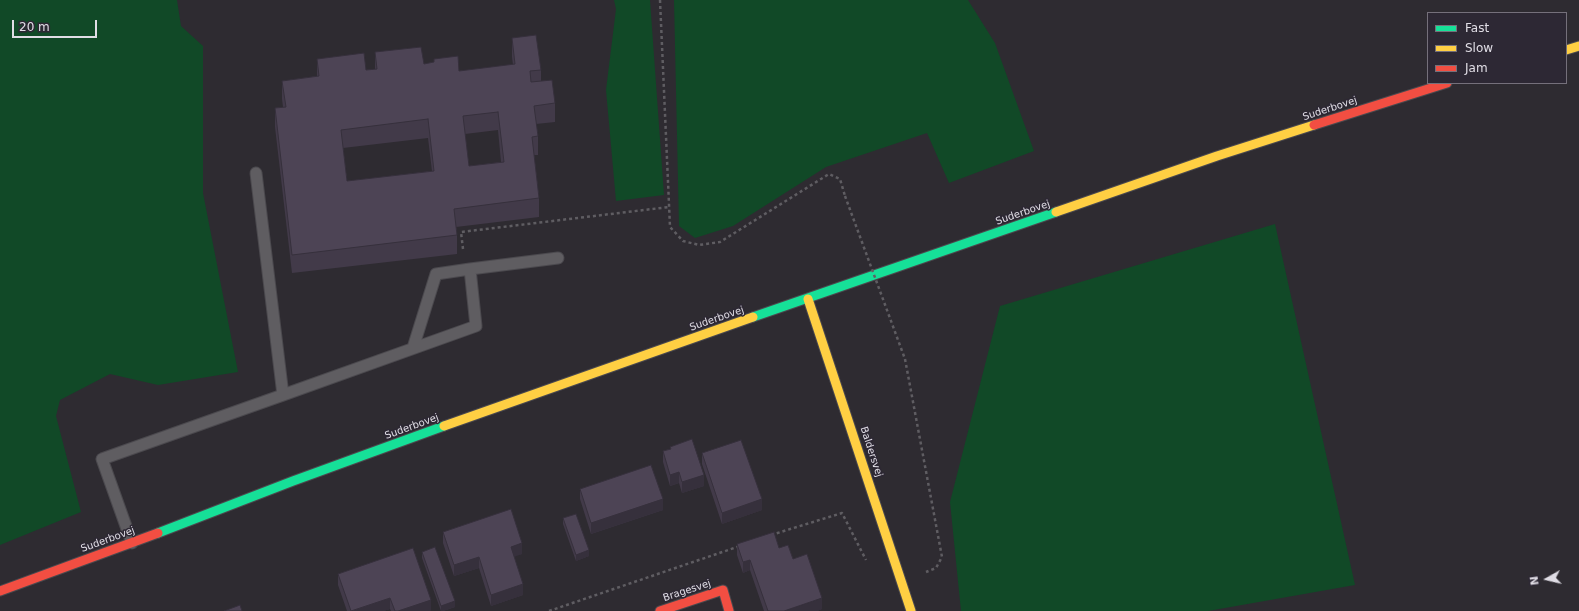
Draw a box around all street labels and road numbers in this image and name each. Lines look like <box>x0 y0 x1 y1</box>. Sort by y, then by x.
street label: Suderbovej <box>1301 95 1359 123</box>
street label: Suderbovej <box>994 198 1052 228</box>
street label: Suderbovej <box>688 304 746 334</box>
street label: Suderbovej <box>383 412 441 442</box>
street label: Baldersvej <box>857 425 885 479</box>
street label: Suderbovej <box>79 525 137 555</box>
street label: Bragesvej <box>662 578 712 604</box>

